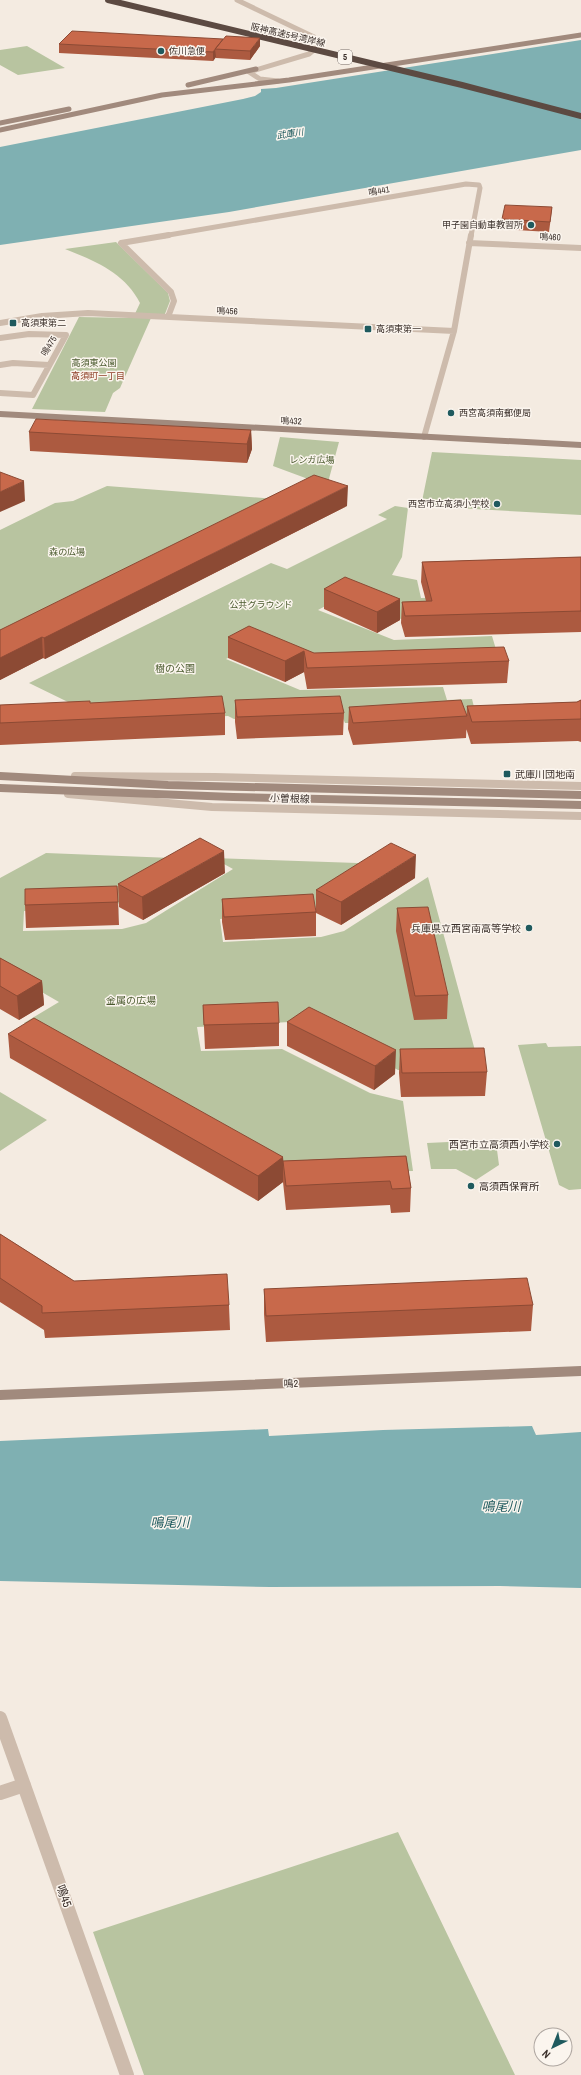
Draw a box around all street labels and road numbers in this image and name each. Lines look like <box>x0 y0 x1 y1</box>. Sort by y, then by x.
street label: 阪神高速5号湾岸線 <box>250 21 327 50</box>
road number: 5 <box>338 50 352 64</box>
street label: 鳴441 <box>367 183 391 199</box>
street label: 鳴460 <box>539 230 561 244</box>
street label: 鳴456 <box>216 304 238 318</box>
street label: 鳴475 <box>38 334 60 358</box>
street label: 鳴432 <box>280 414 302 428</box>
street label: 小曽根線 <box>270 791 310 806</box>
street label: 鳴2 <box>284 1377 299 1390</box>
street label: 鳴45 <box>53 1882 76 1910</box>

